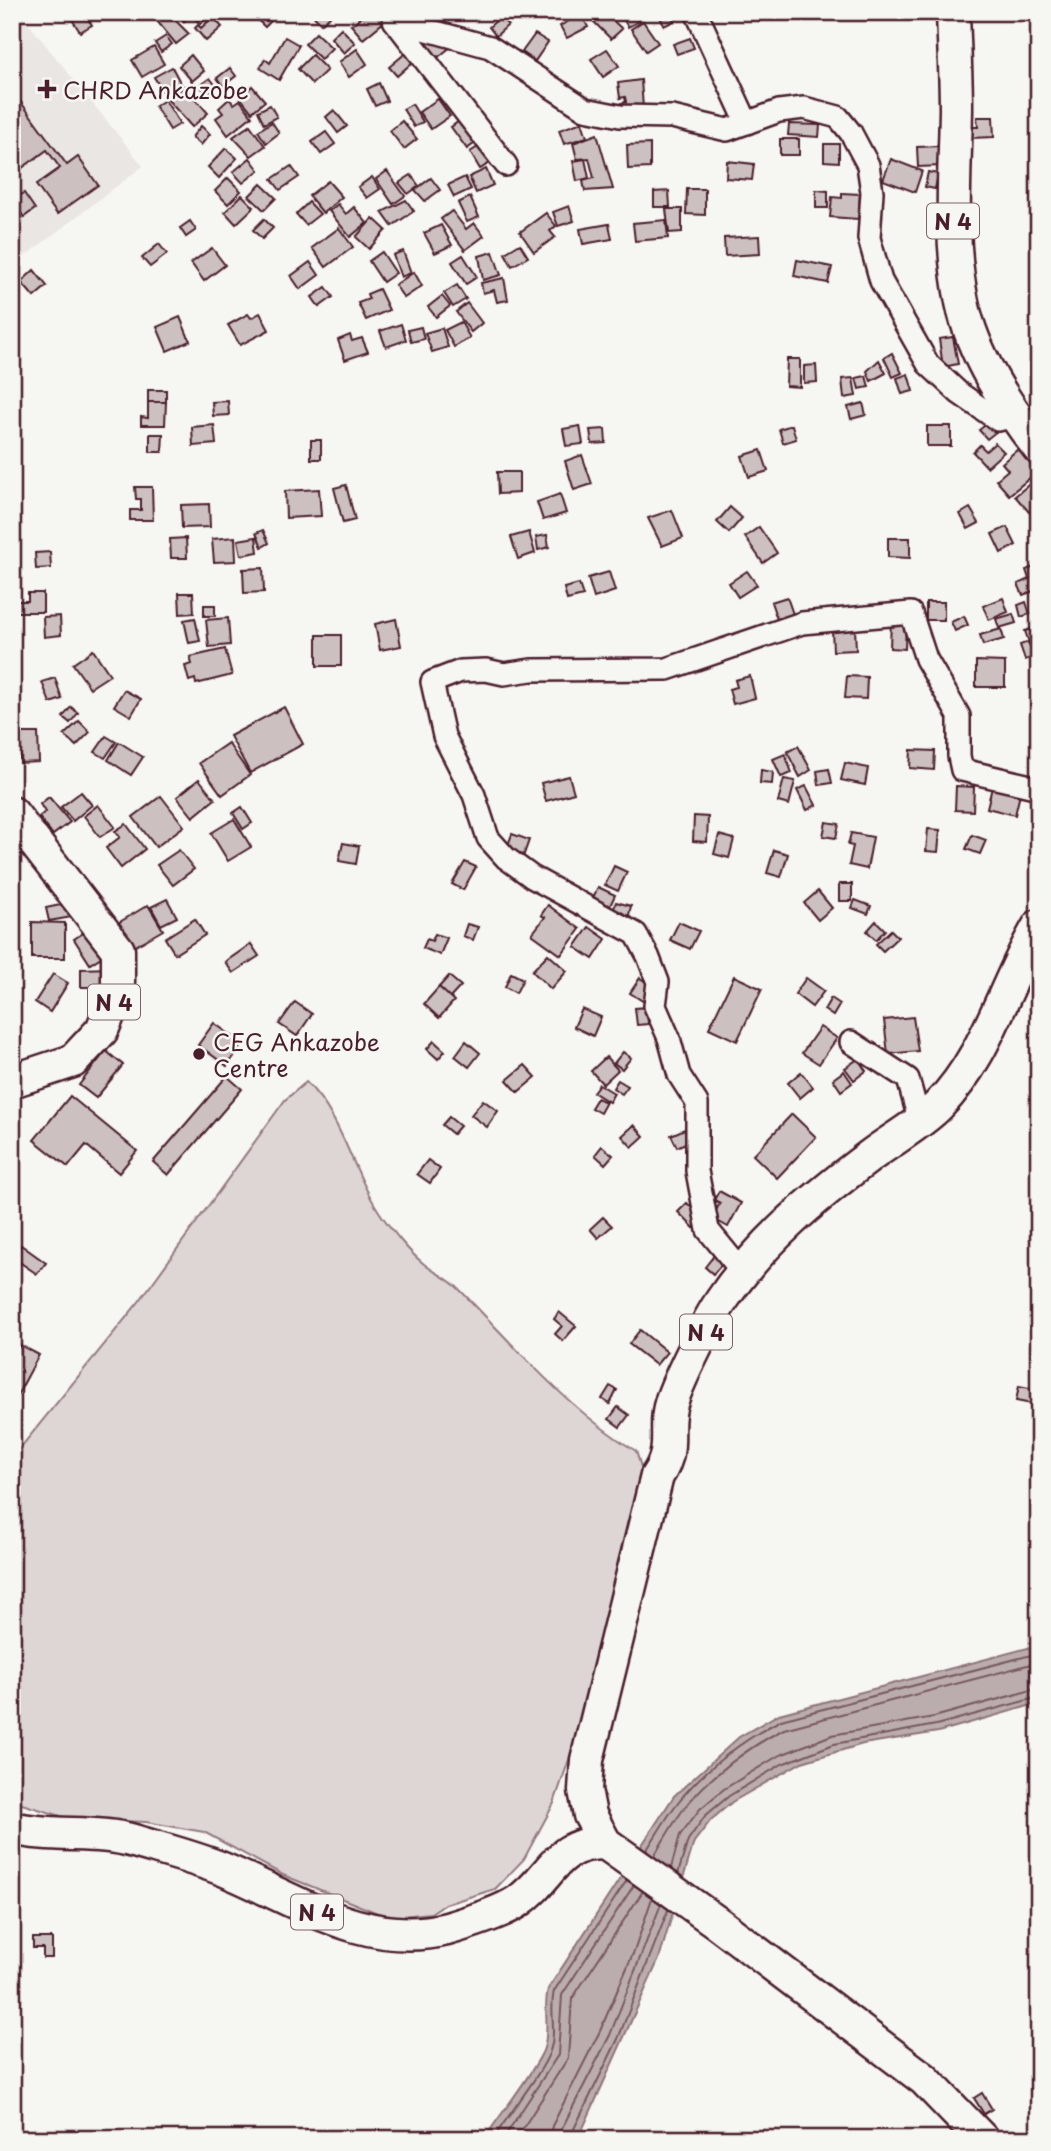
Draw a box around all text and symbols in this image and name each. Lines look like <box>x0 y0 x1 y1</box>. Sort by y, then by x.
place label: CHRD Ankazobe <box>63 72 249 107</box>
marker: CHRD Ankazobe <box>37 79 57 99</box>
road number: N 4 <box>927 204 979 238</box>
road number: N 4 <box>88 984 140 1020</box>
place label: CEG Ankazobe Centre <box>213 1024 380 1085</box>
marker: CEG Ankazobe Centre <box>191 1046 207 1062</box>
road number: N 4 <box>680 1314 732 1350</box>
road number: N 4 <box>291 1895 343 1930</box>

